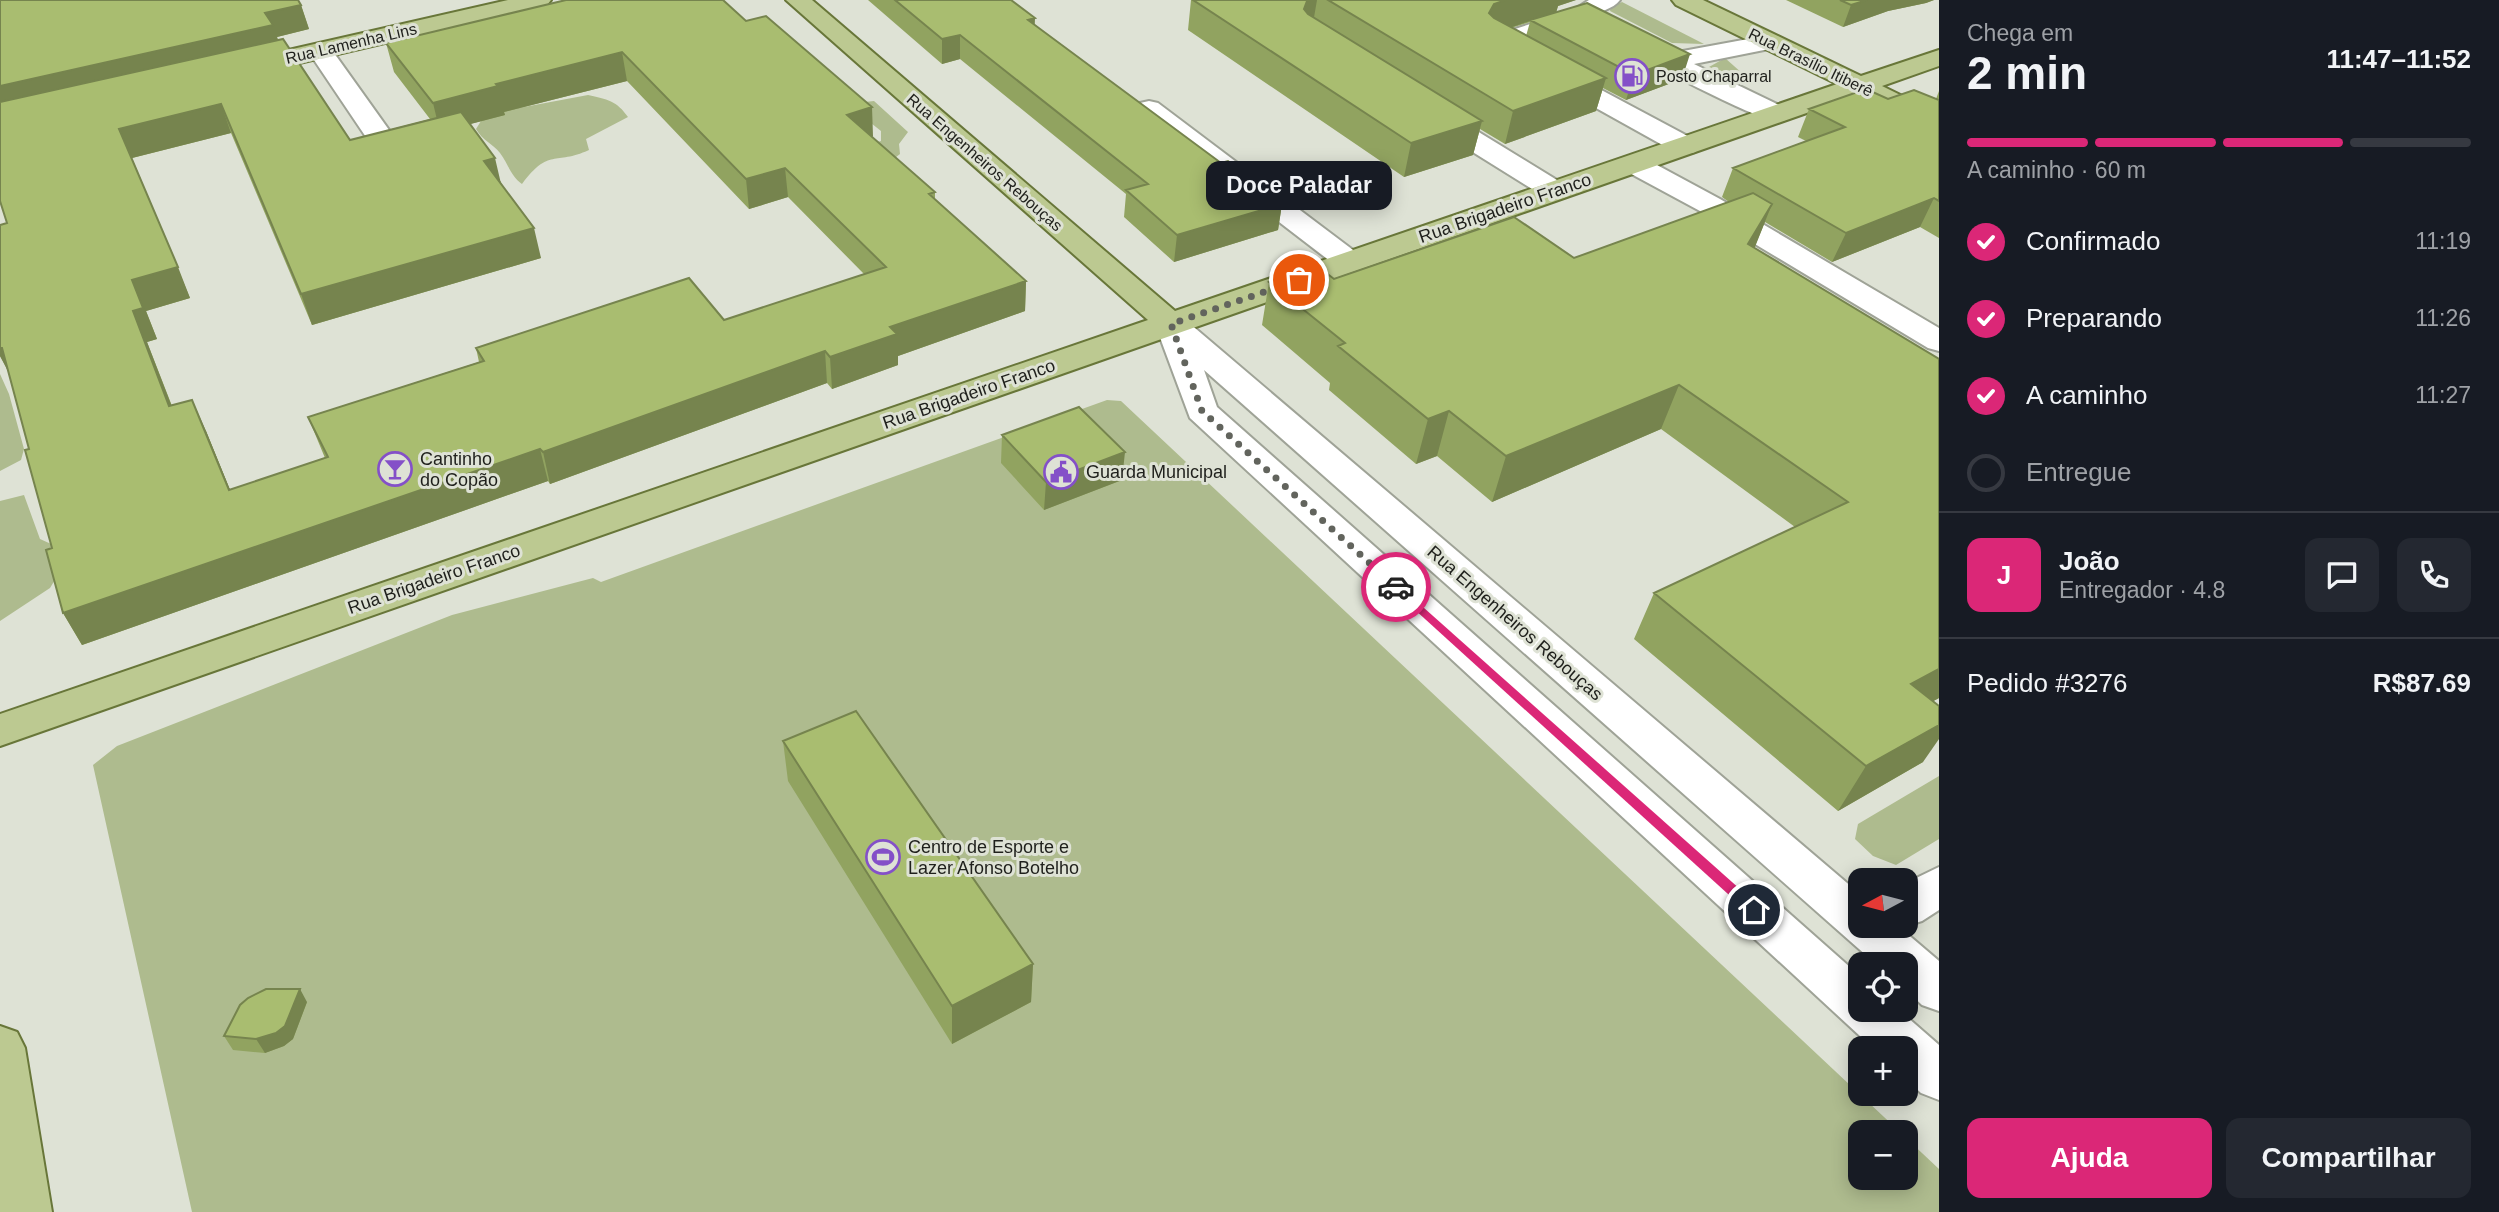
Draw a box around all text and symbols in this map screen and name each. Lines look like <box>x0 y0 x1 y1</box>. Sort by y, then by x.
street label: Rua Lamenha Lins <box>284 20 418 67</box>
text: Chega em <box>1967 20 2073 46</box>
street label: Rua Brasílio Itiberê <box>1746 25 1876 100</box>
text: 11:47–11:52 <box>2326 44 2471 74</box>
text: 2 min <box>1967 47 2087 99</box>
fuel station icon: Posto Chaparral <box>1613 57 1651 95</box>
place label: Posto Chaparral <box>1656 68 1772 85</box>
street label: Rua Engenheiros Rebouças <box>904 90 1066 234</box>
text: A caminho · 60 m <box>1967 157 2146 183</box>
callout: Doce Paladar <box>1206 161 1392 210</box>
street label: Rua Brigadeiro Franco <box>1416 169 1594 247</box>
text: Doce Paladar <box>1226 172 1372 198</box>
icon: check <box>1967 223 2005 261</box>
text: Confirmado <box>2026 226 2160 256</box>
text: 11:19 <box>2415 228 2471 254</box>
pin <box>1269 250 1329 310</box>
icon: bag <box>1280 261 1318 299</box>
icon: check <box>1967 300 2005 338</box>
text: Preparando <box>2026 303 2162 333</box>
text: 11:26 <box>2415 305 2471 331</box>
street label: Rua Brigadeiro Franco <box>880 355 1058 433</box>
icon: check <box>1967 377 2005 415</box>
text: A caminho <box>2026 380 2147 410</box>
text: 11:27 <box>2415 382 2471 408</box>
place label: Cantinho do Copão <box>420 449 498 490</box>
bar icon: Cantinho do Copão <box>376 450 414 488</box>
public building icon: Guarda Municipal <box>1042 453 1080 491</box>
text: Entregue <box>2026 457 2132 487</box>
place label: Guarda Municipal <box>1086 462 1227 482</box>
button: chat <box>2305 538 2379 612</box>
button: phone <box>2397 538 2471 612</box>
street label: Rua Brigadeiro Franco <box>345 540 523 618</box>
street label: Rua Engenheiros Rebouças <box>1423 542 1607 704</box>
text: João <box>2059 546 2120 576</box>
courier <box>1361 552 1431 622</box>
text: J <box>1997 560 2011 590</box>
icon: car <box>1377 568 1415 606</box>
text: Entregador · 4.8 <box>2059 577 2225 603</box>
text: Pedido #3276 <box>1967 668 2127 698</box>
text: R$87.69 <box>2373 668 2471 698</box>
place label: Centro de Esporte e Lazer Afonso Botelho <box>908 837 1079 878</box>
sports icon: Centro de Esporte e Lazer Afonso Botelho <box>864 838 902 876</box>
north arrow <box>1848 868 1918 938</box>
map controls <box>1848 868 1918 1190</box>
pin <box>1724 880 1784 940</box>
icon: home <box>1735 891 1773 929</box>
button: locate <box>1848 952 1918 1022</box>
button: + <box>1848 1036 1918 1106</box>
button: Ajuda <box>1967 1118 2212 1198</box>
button: Compartilhar <box>2226 1118 2471 1198</box>
button: − <box>1848 1120 1918 1190</box>

